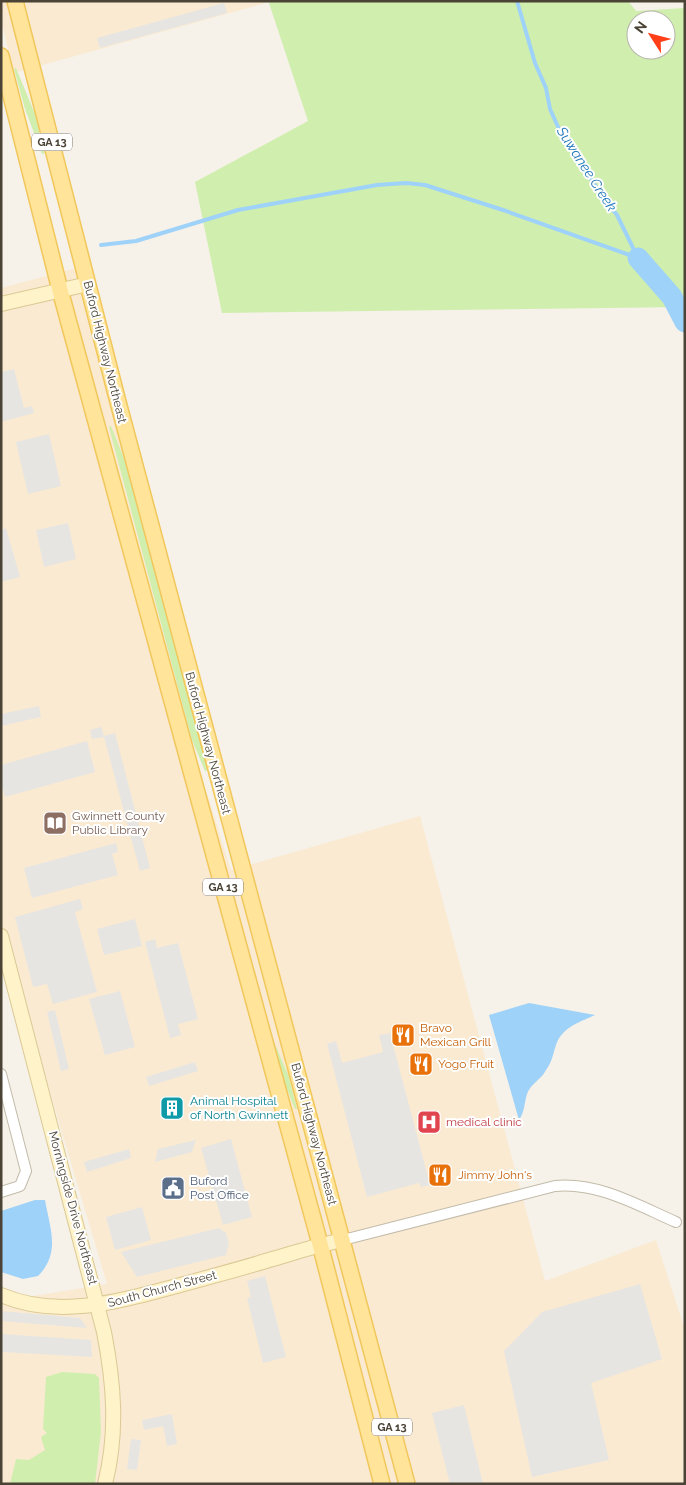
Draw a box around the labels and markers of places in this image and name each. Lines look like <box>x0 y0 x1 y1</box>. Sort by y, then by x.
place label: Gwinnett County Public Library <box>72 809 165 837</box>
library icon: Gwinnett County Public Library <box>42 810 68 836</box>
place label: Bravo Mexican Grill <box>420 1021 492 1049</box>
restaurant icon: Bravo Mexican Grill <box>390 1022 416 1048</box>
restaurant icon: Yogo Fruit <box>408 1051 434 1077</box>
place label: Yogo Fruit <box>438 1057 494 1071</box>
place label: Animal Hospital of North Gwinnett <box>190 1094 288 1122</box>
building icon: Animal Hospital of North Gwinnett <box>159 1095 185 1121</box>
hospital icon: medical clinic <box>416 1109 442 1135</box>
place label: medical clinic <box>446 1115 522 1129</box>
restaurant icon: Jimmy John's <box>427 1162 453 1188</box>
place label: Jimmy John's <box>458 1168 532 1182</box>
place label: Buford Post Office <box>190 1174 249 1202</box>
public building icon: Buford Post Office <box>160 1175 186 1201</box>

